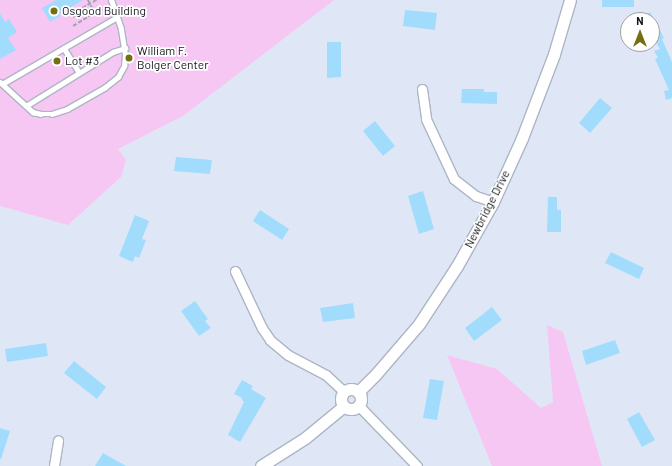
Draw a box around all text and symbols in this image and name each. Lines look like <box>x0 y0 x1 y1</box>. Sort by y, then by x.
place label: Osgood Building <box>62 4 146 18</box>
marker: Osgood Building <box>49 6 59 16</box>
north arrow <box>620 12 660 52</box>
text: N <box>636 14 644 27</box>
place label: William F. Bolger Center <box>137 44 208 72</box>
marker: William F. Bolger Center <box>124 53 134 63</box>
place label: Lot #3 <box>65 54 99 68</box>
marker: Lot #3 <box>52 56 62 66</box>
street label: Newbridge Drive <box>461 168 513 250</box>

